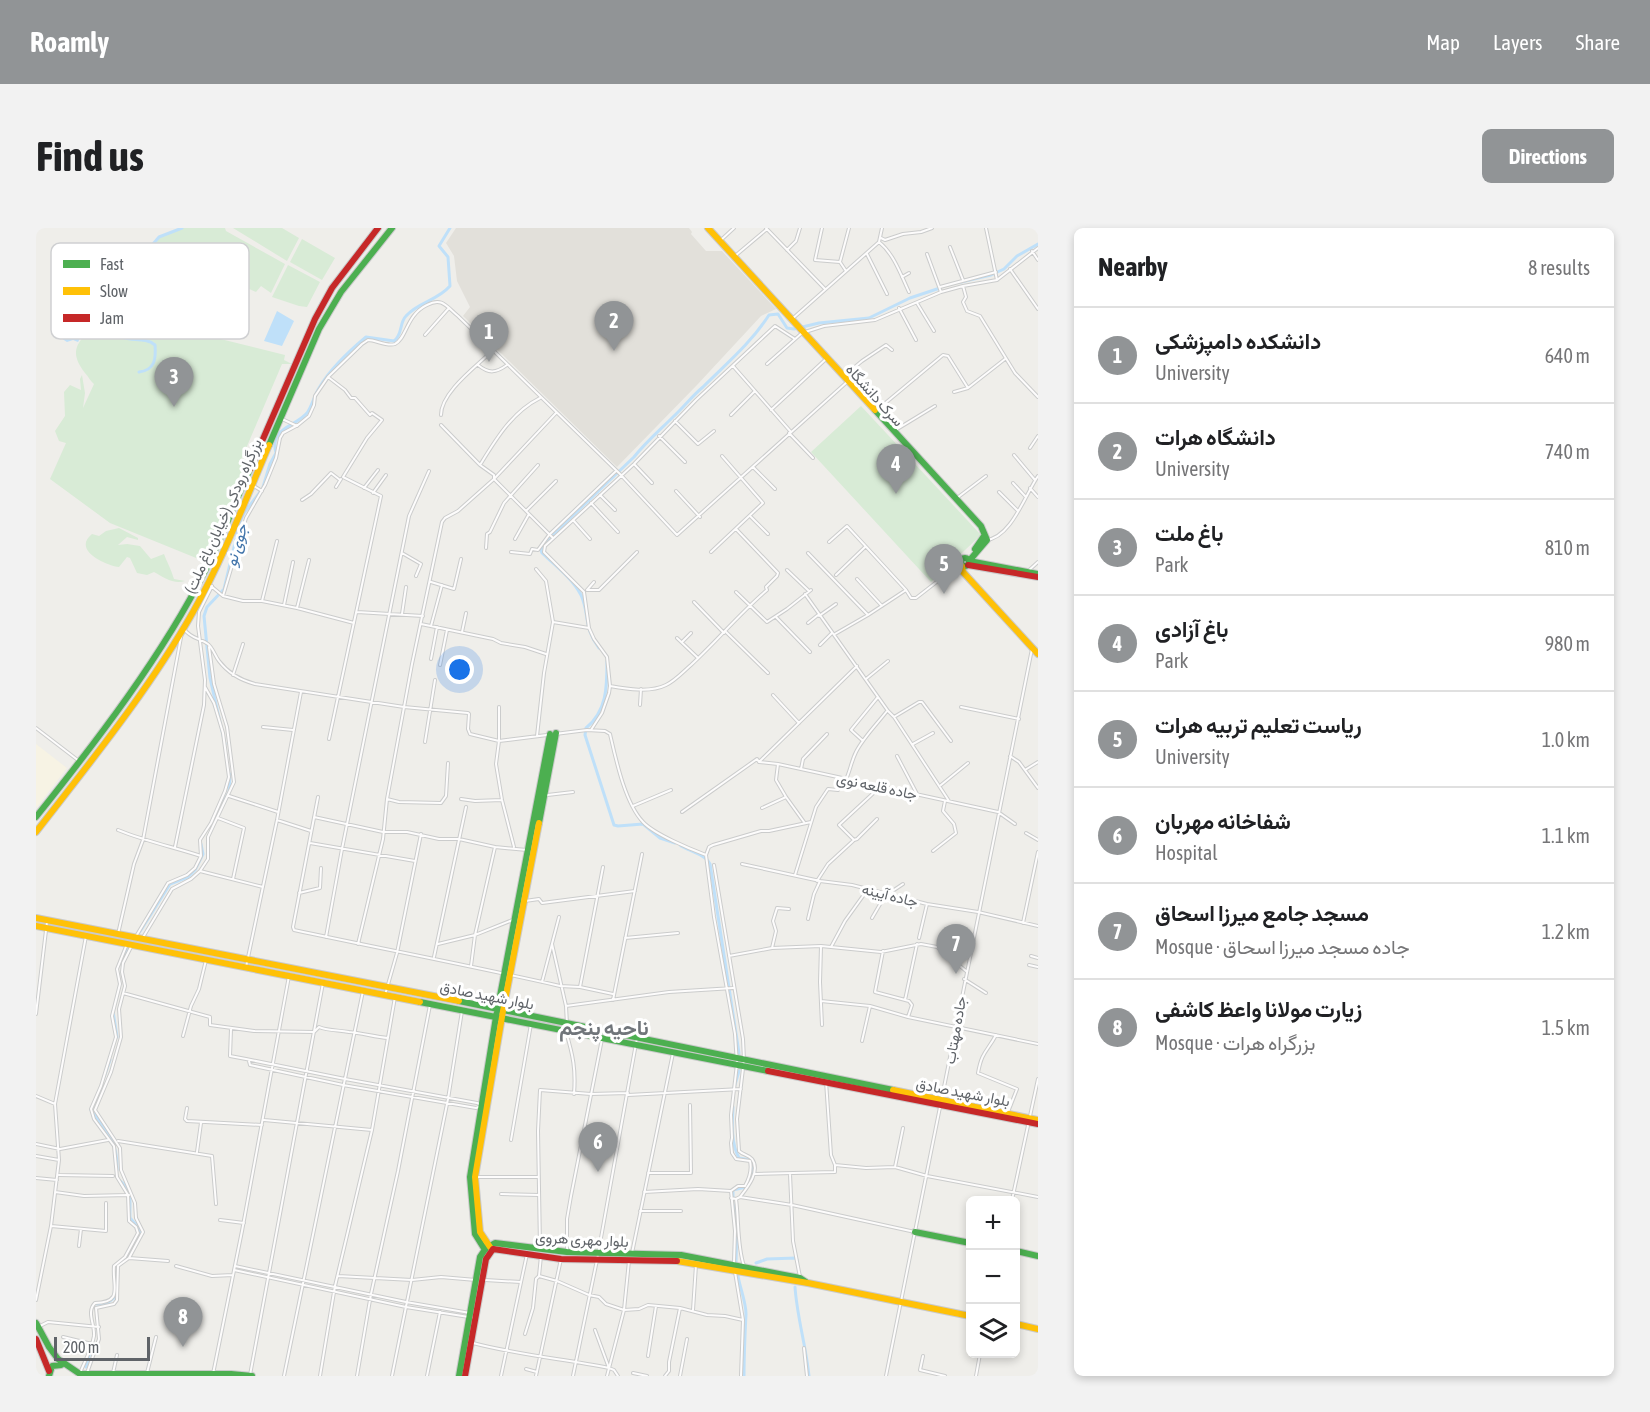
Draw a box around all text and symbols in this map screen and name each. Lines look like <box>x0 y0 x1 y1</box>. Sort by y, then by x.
text: Roamly <box>30 26 109 58</box>
text: Map <box>1426 30 1460 54</box>
text: Layers <box>1493 30 1543 54</box>
text: Share <box>1576 30 1620 54</box>
button: Directions <box>1482 129 1614 183</box>
text: Find us <box>36 132 144 180</box>
legend <box>51 243 249 339</box>
text: Nearby <box>1098 252 1168 282</box>
text: Fast <box>100 255 124 273</box>
text: 8 results <box>1528 256 1590 279</box>
text: Slow <box>100 282 128 300</box>
pin: 2 <box>594 302 634 351</box>
text: Jam <box>100 309 124 327</box>
pin: 1 <box>470 312 508 362</box>
text: دانشکده دامپزشکی <box>1155 328 1321 354</box>
text: 1 <box>1113 344 1122 367</box>
text: 640 m <box>1545 344 1590 367</box>
pin: 3 <box>154 358 194 407</box>
street label: سرک دانشگاه <box>842 360 907 430</box>
text: University <box>1155 361 1230 384</box>
text: دانشگاه هرات <box>1155 424 1276 450</box>
street label: بزرگراه رودکی (خیابان باغ ملت) <box>181 436 268 597</box>
text: 2 <box>1113 440 1122 463</box>
text: 740 m <box>1545 440 1590 463</box>
pin: 4 <box>876 444 916 494</box>
text: University <box>1155 457 1230 480</box>
text: باغ ملت <box>1155 520 1223 546</box>
water label: جوی نو <box>221 521 253 569</box>
text: 3 <box>1113 536 1122 559</box>
text: 810 m <box>1545 536 1590 559</box>
pin: 5 <box>924 544 964 594</box>
text: Park <box>1155 553 1188 576</box>
text: باغ آزادی <box>1155 616 1229 642</box>
text: 4 <box>1113 632 1122 655</box>
text: 980 m <box>1545 632 1590 655</box>
text: Park <box>1155 649 1188 672</box>
your location <box>445 655 474 684</box>
text: ریاست تعلیم تربیه هرات <box>1155 712 1362 738</box>
text: 5 <box>1113 728 1122 751</box>
text: 1.0 km <box>1542 728 1590 751</box>
text: University <box>1155 745 1230 768</box>
street label: جاده قلعه نوی <box>835 769 919 805</box>
text: شفاخانه مهربان <box>1155 808 1291 834</box>
text: 6 <box>1113 824 1122 847</box>
text: 1.1 km <box>1542 824 1590 847</box>
text: Hospital <box>1155 841 1218 864</box>
street label: جاده آیینه <box>860 880 920 911</box>
text: مسجد جامع میرزا اسحاق <box>1155 900 1369 926</box>
text: 7 <box>1113 920 1122 943</box>
text: 1.2 km <box>1542 920 1590 943</box>
pin: 7 <box>936 924 976 974</box>
text: Mosque · جاده مسجد ميرزا اسحاق <box>1155 935 1410 958</box>
street label: بلوار شهید صادق <box>438 978 535 1013</box>
street label: جاده مهتاب <box>941 995 970 1065</box>
text: زیارت مولانا واعظ کاشفی <box>1155 996 1362 1022</box>
district label: ناحیه پنجم <box>559 1015 649 1042</box>
text: 8 <box>1113 1016 1122 1039</box>
text: 1.5 km <box>1542 1016 1590 1039</box>
text: Mosque · بزرگراه هرات <box>1155 1031 1315 1054</box>
street label: بلوار شهید صادق <box>914 1075 1011 1110</box>
pin: 6 <box>578 1122 618 1172</box>
map controls <box>966 1196 1020 1358</box>
button: + <box>966 1196 1020 1250</box>
street label: بلوار مهری هروی <box>535 1228 629 1252</box>
button: − <box>966 1250 1020 1304</box>
pin: 8 <box>164 1298 202 1347</box>
button: layers <box>966 1304 1020 1358</box>
scale bar <box>54 1334 150 1362</box>
text: 200 m <box>63 1338 99 1356</box>

